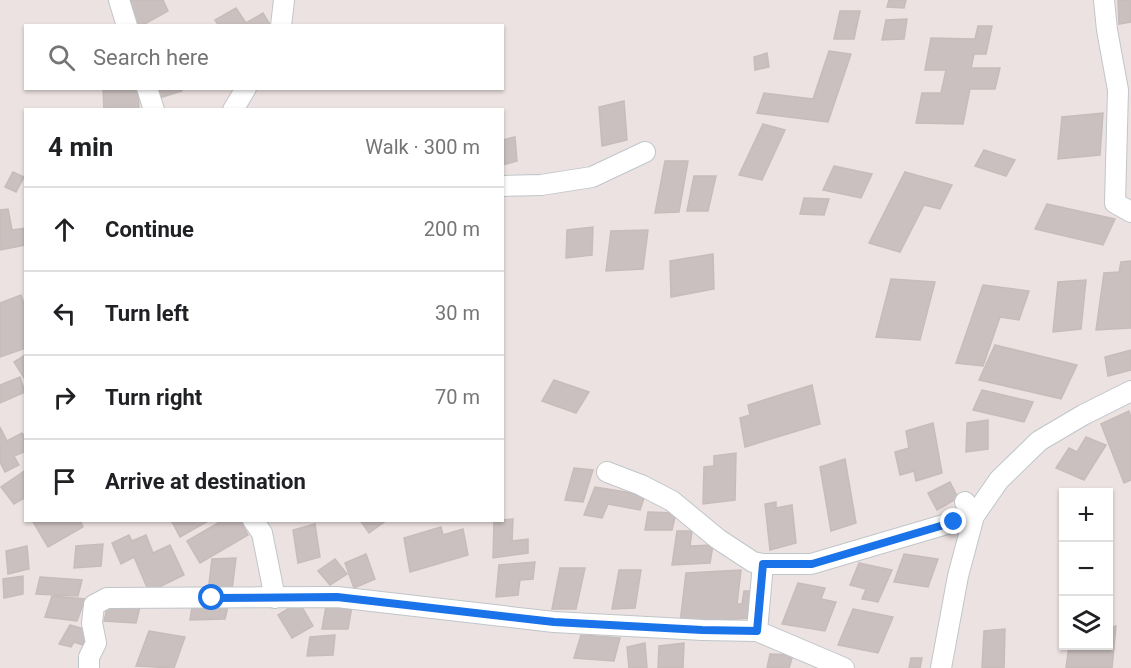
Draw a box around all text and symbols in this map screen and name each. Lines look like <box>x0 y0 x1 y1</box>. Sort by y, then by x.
search box <box>24 24 504 90</box>
icon: search <box>45 41 78 74</box>
text: Search here <box>93 45 209 70</box>
text: 4 min <box>48 132 113 162</box>
text: Walk · 300 m <box>365 135 480 159</box>
icon: ahead <box>48 213 81 246</box>
text: Continue <box>105 217 194 242</box>
text: 200 m <box>424 217 480 241</box>
icon: left <box>48 297 81 330</box>
text: Turn left <box>105 301 189 326</box>
text: 30 m <box>435 301 480 325</box>
icon: right <box>48 381 81 414</box>
text: Turn right <box>105 385 202 410</box>
text: 70 m <box>435 385 480 409</box>
icon: arrive <box>48 465 81 498</box>
text: Arrive at destination <box>105 469 306 494</box>
map controls <box>1059 488 1113 650</box>
button: + <box>1059 488 1113 542</box>
route end <box>940 508 966 534</box>
button: − <box>1059 542 1113 596</box>
route start <box>198 584 224 610</box>
button: layers <box>1059 596 1113 650</box>

